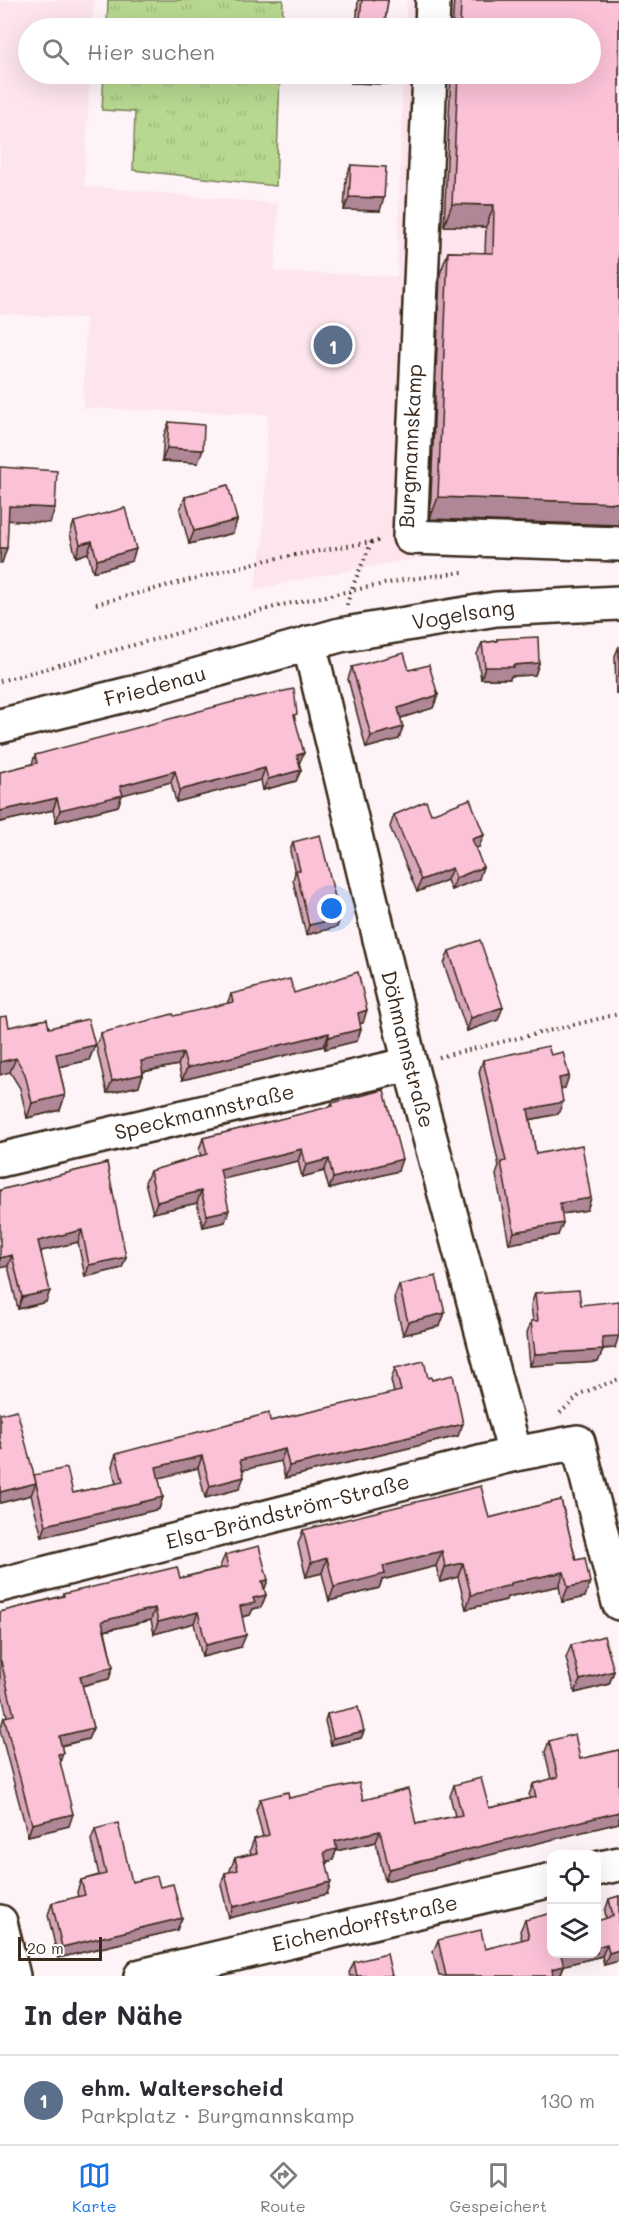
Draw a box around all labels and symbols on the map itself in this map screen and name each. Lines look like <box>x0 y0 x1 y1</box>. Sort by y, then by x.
pin: 1 <box>314 322 352 368</box>
street label: Burgmannskamp <box>392 363 427 529</box>
street label: Vogelsang <box>410 593 515 635</box>
street label: Friedenau <box>101 659 209 712</box>
your location <box>317 894 346 923</box>
street label: Döhmannstraße <box>376 968 442 1131</box>
street label: Speckmannstraße <box>112 1077 297 1145</box>
street label: Elsa-Brändström-Straße <box>163 1466 412 1554</box>
street label: Eichendorffstraße <box>269 1888 460 1957</box>
scale bar <box>18 1934 102 1962</box>

